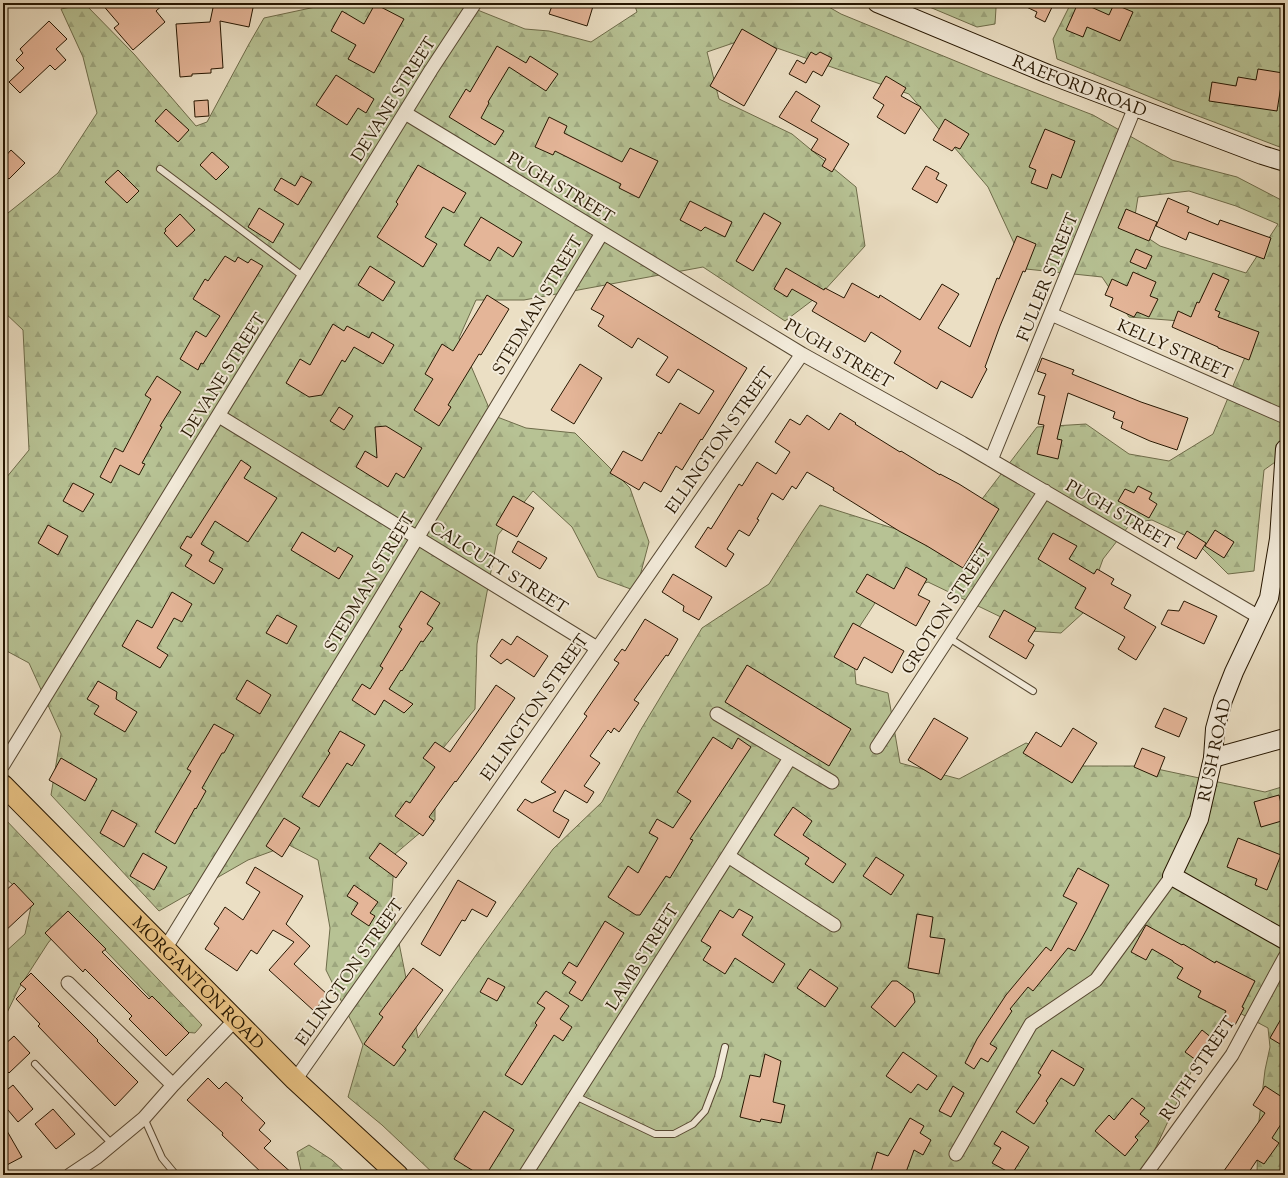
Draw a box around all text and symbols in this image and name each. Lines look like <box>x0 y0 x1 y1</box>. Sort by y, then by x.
street label: DEVANE STREET <box>347 33 443 167</box>
street label: RAEFORD ROAD <box>1008 50 1150 124</box>
street label: PUGH STREET <box>502 147 618 230</box>
street label: FULLER STREET <box>1012 210 1086 346</box>
street label: STEDMAN STREET <box>487 232 590 380</box>
street label: DEVANE STREET <box>177 309 273 443</box>
street label: PUGH STREET <box>780 314 897 395</box>
street label: KELLY STREET <box>1113 315 1236 387</box>
street label: ELLINGTON STREET <box>661 363 780 519</box>
street label: PUGH STREET <box>1061 475 1178 556</box>
street label: STEDMAN STREET <box>319 509 422 657</box>
street label: CALCUTT STREET <box>424 516 572 621</box>
street label: GROTON STREET <box>897 540 999 680</box>
street label: ELLINGTON STREET <box>476 630 595 786</box>
street label: RUSH ROAD <box>1193 697 1239 804</box>
street label: ELLINGTON STREET <box>291 895 410 1051</box>
street label: LAMB STREET <box>602 900 686 1016</box>
street label: MORGANTON ROAD <box>126 912 269 1056</box>
street label: RUTH STREET <box>1155 1012 1242 1126</box>

